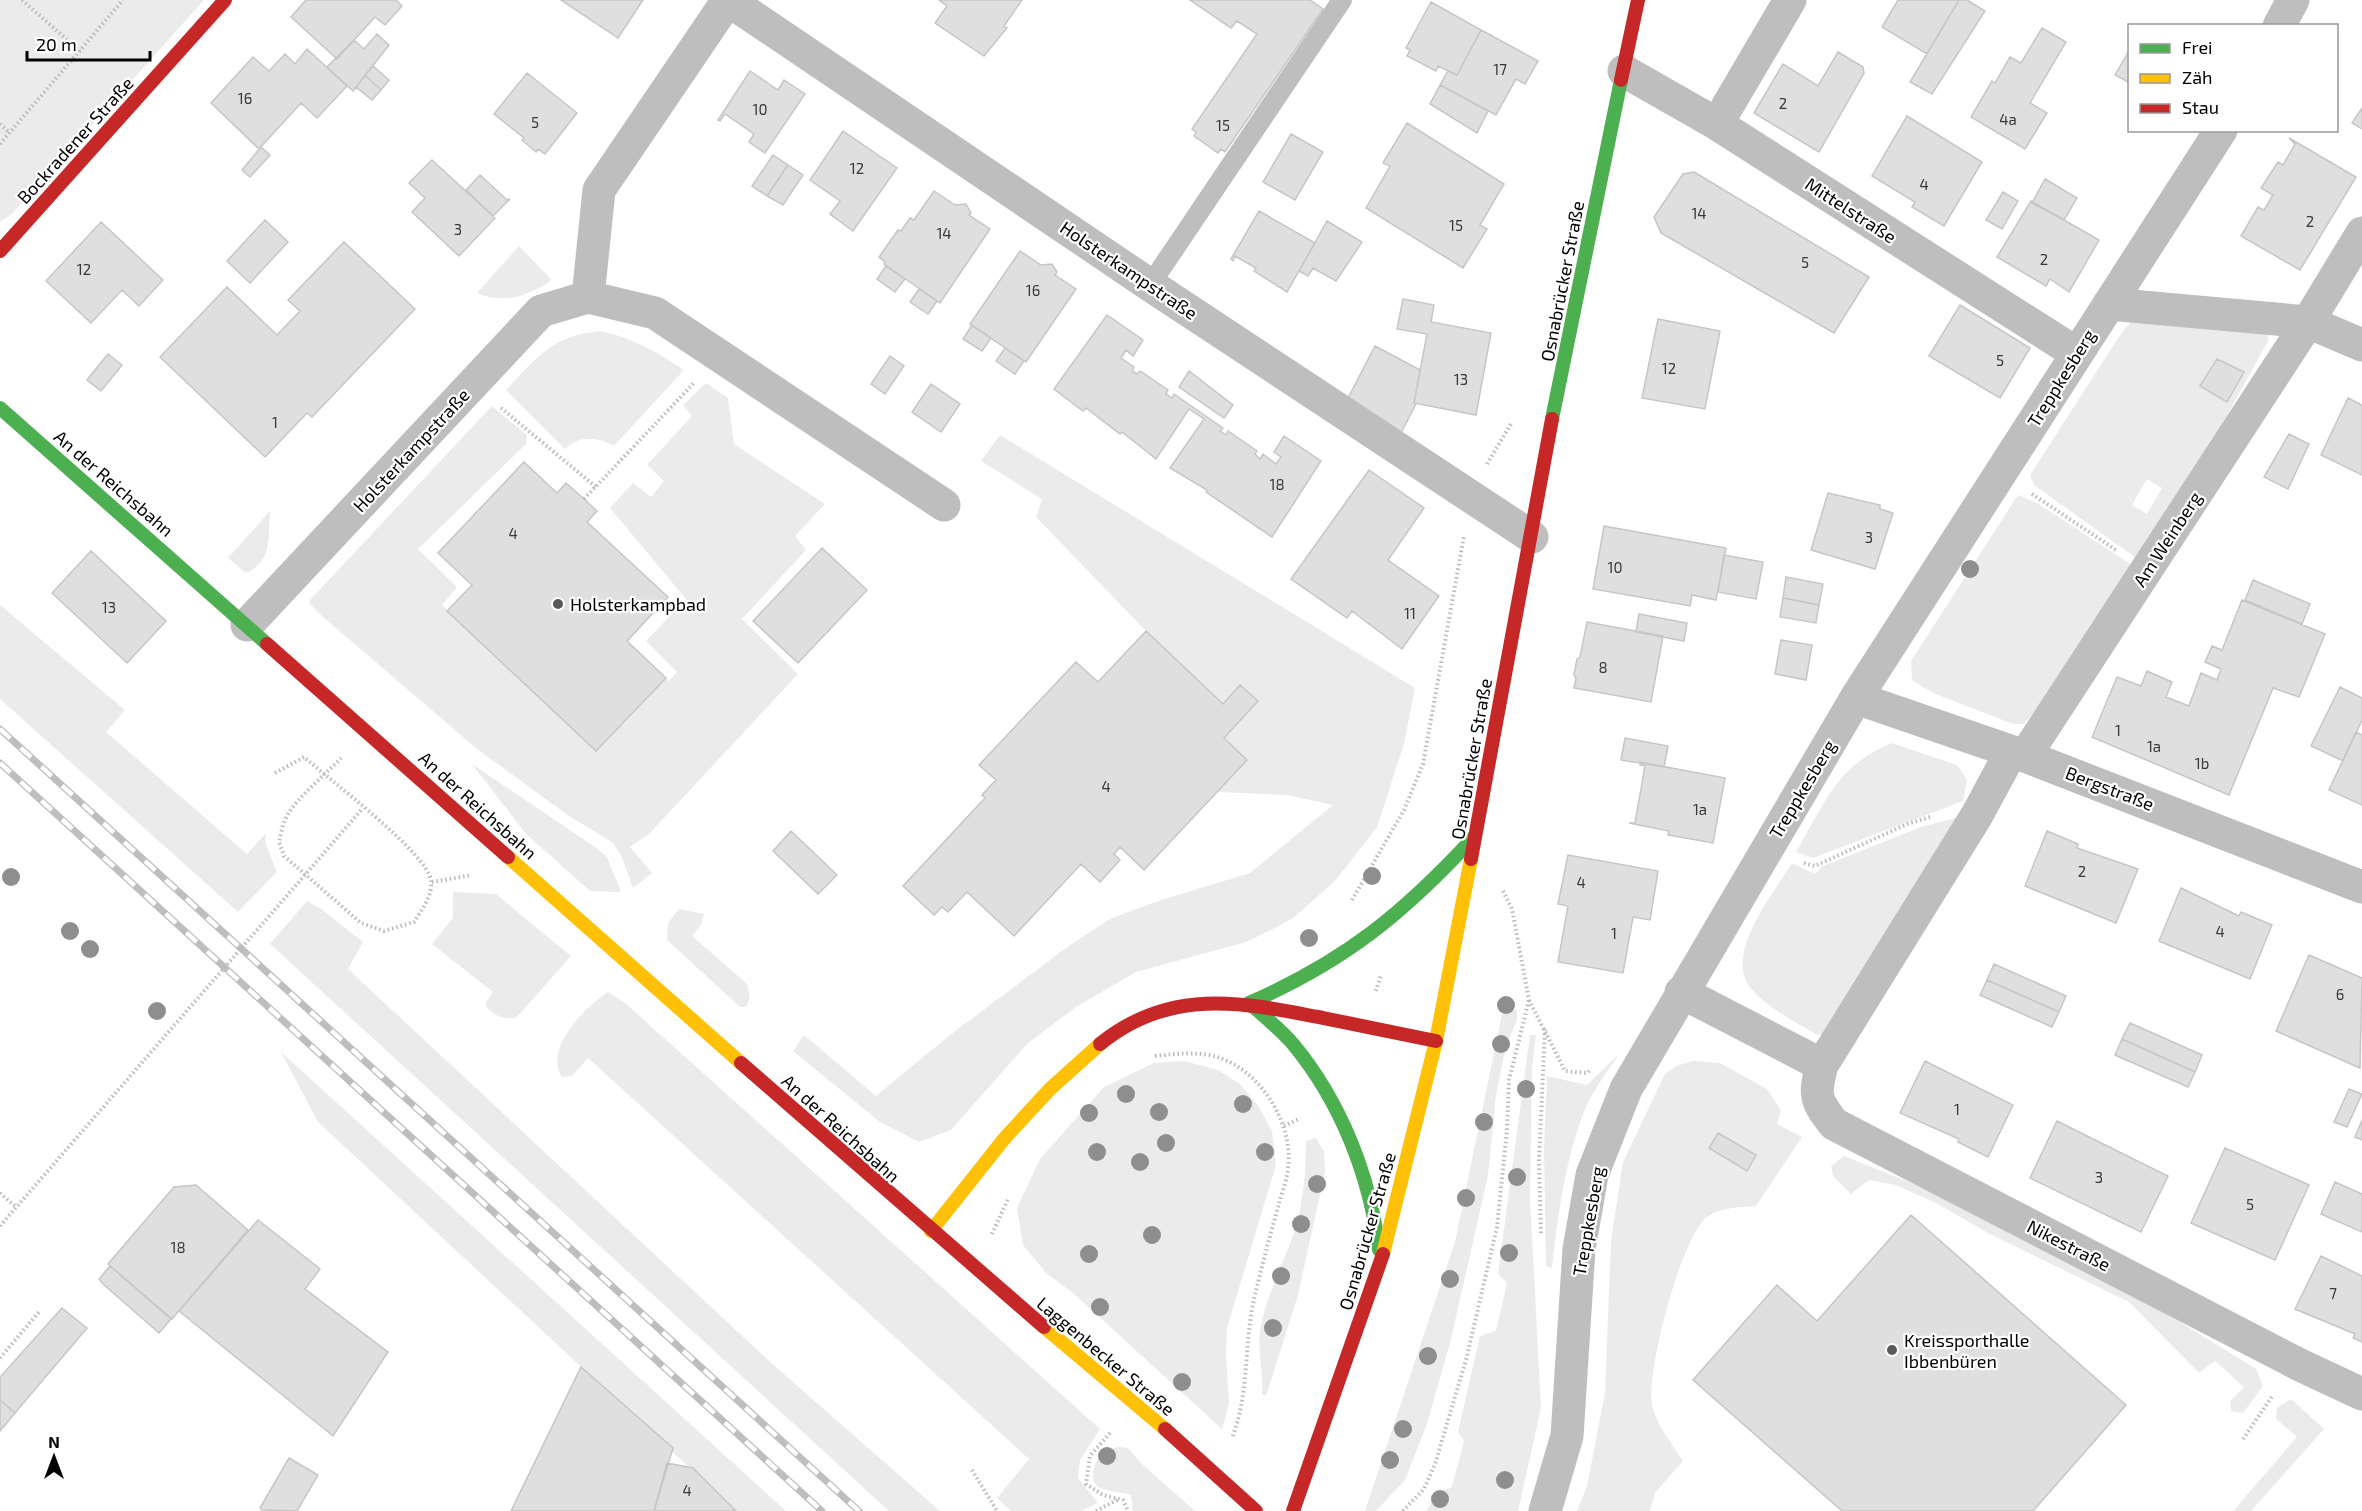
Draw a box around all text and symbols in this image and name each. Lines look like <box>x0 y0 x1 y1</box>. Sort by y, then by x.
scale bar <box>27 24 150 62</box>
legend <box>2128 24 2338 132</box>
text: 20 m <box>36 33 77 55</box>
text: Frei <box>2182 36 2213 58</box>
house number: 17 <box>1493 60 1507 78</box>
text: Zäh <box>2182 66 2213 88</box>
street label: Bockradener Straße <box>12 72 138 208</box>
house number: 16 <box>238 89 252 107</box>
house number: 2 <box>1779 94 1787 112</box>
text: Stau <box>2182 96 2219 118</box>
house number: 10 <box>752 100 768 118</box>
house number: 4a <box>1999 110 2017 128</box>
house number: 5 <box>531 113 539 131</box>
house number: 15 <box>1216 116 1230 134</box>
house number: 12 <box>850 159 864 177</box>
street label: Mittelstraße <box>1801 172 1901 248</box>
house number: 4 <box>1919 175 1929 193</box>
street label: Osnabrücker Straße <box>1536 199 1588 363</box>
house number: 14 <box>1691 204 1707 222</box>
house number: 2 <box>2306 212 2314 230</box>
street label: Holsterkampstraße <box>1056 216 1202 324</box>
house number: 15 <box>1449 216 1463 234</box>
house number: 3 <box>454 220 462 238</box>
house number: 14 <box>936 224 952 242</box>
house number: 2 <box>2040 250 2048 268</box>
house number: 5 <box>1801 253 1809 271</box>
house number: 12 <box>77 260 91 278</box>
house number: 16 <box>1026 281 1040 299</box>
street label: Treppkesberg <box>2022 325 2100 431</box>
house number: 5 <box>1996 351 2004 369</box>
house number: 12 <box>1662 359 1676 377</box>
house number: 13 <box>1454 370 1468 388</box>
street label: Holsterkampstraße <box>348 384 474 516</box>
house number: 1 <box>272 413 278 431</box>
street label: An der Reichsbahn <box>50 425 178 541</box>
house number: 18 <box>1269 475 1285 493</box>
street label: Am Weinberg <box>2128 487 2206 591</box>
house number: 4 <box>508 524 518 542</box>
house number: 3 <box>1865 528 1873 546</box>
house number: 10 <box>1607 558 1623 576</box>
place label: Holsterkampbad <box>570 593 706 615</box>
marker: Holsterkampbad <box>551 597 565 611</box>
house number: 13 <box>102 598 116 616</box>
house number: 11 <box>1404 604 1416 622</box>
house number: 8 <box>1598 658 1608 676</box>
street label: Osnabrücker Straße <box>1446 677 1496 841</box>
house number: 1 <box>2115 721 2121 739</box>
street label: Treppkesberg <box>1764 736 1840 842</box>
house number: 1a <box>2147 737 2161 755</box>
street label: An der Reichsbahn <box>414 746 542 864</box>
house number: 1b <box>2195 754 2209 772</box>
street label: Bergstraße <box>2063 761 2157 815</box>
house number: 4 <box>1101 777 1111 795</box>
house number: 1a <box>1693 800 1707 818</box>
house number: 2 <box>2078 862 2086 880</box>
house number: 4 <box>1576 873 1586 891</box>
house number: 4 <box>2215 922 2225 940</box>
house number: 1 <box>1611 924 1617 942</box>
house number: 6 <box>2336 985 2344 1003</box>
street label: An der Reichsbahn <box>777 1069 905 1187</box>
house number: 1 <box>1954 1100 1960 1118</box>
street label: Osnabrücker Straße <box>1334 1150 1400 1312</box>
street label: Treppkesberg <box>1568 1164 1608 1278</box>
house number: 3 <box>2095 1168 2103 1186</box>
house number: 5 <box>2246 1195 2254 1213</box>
street label: Nikestraße <box>2024 1215 2114 1275</box>
house number: 18 <box>170 1238 186 1256</box>
house number: 7 <box>2329 1284 2337 1302</box>
street label: Laggenbecker Straße <box>1033 1292 1179 1420</box>
place label: Kreissporthalle Ibbenbüren <box>1904 1329 2029 1372</box>
marker: Kreissporthalle Ibbenbüren <box>1885 1343 1899 1357</box>
north arrow <box>24 1427 84 1487</box>
text: N <box>48 1432 60 1451</box>
house number: 4 <box>682 1481 692 1499</box>

